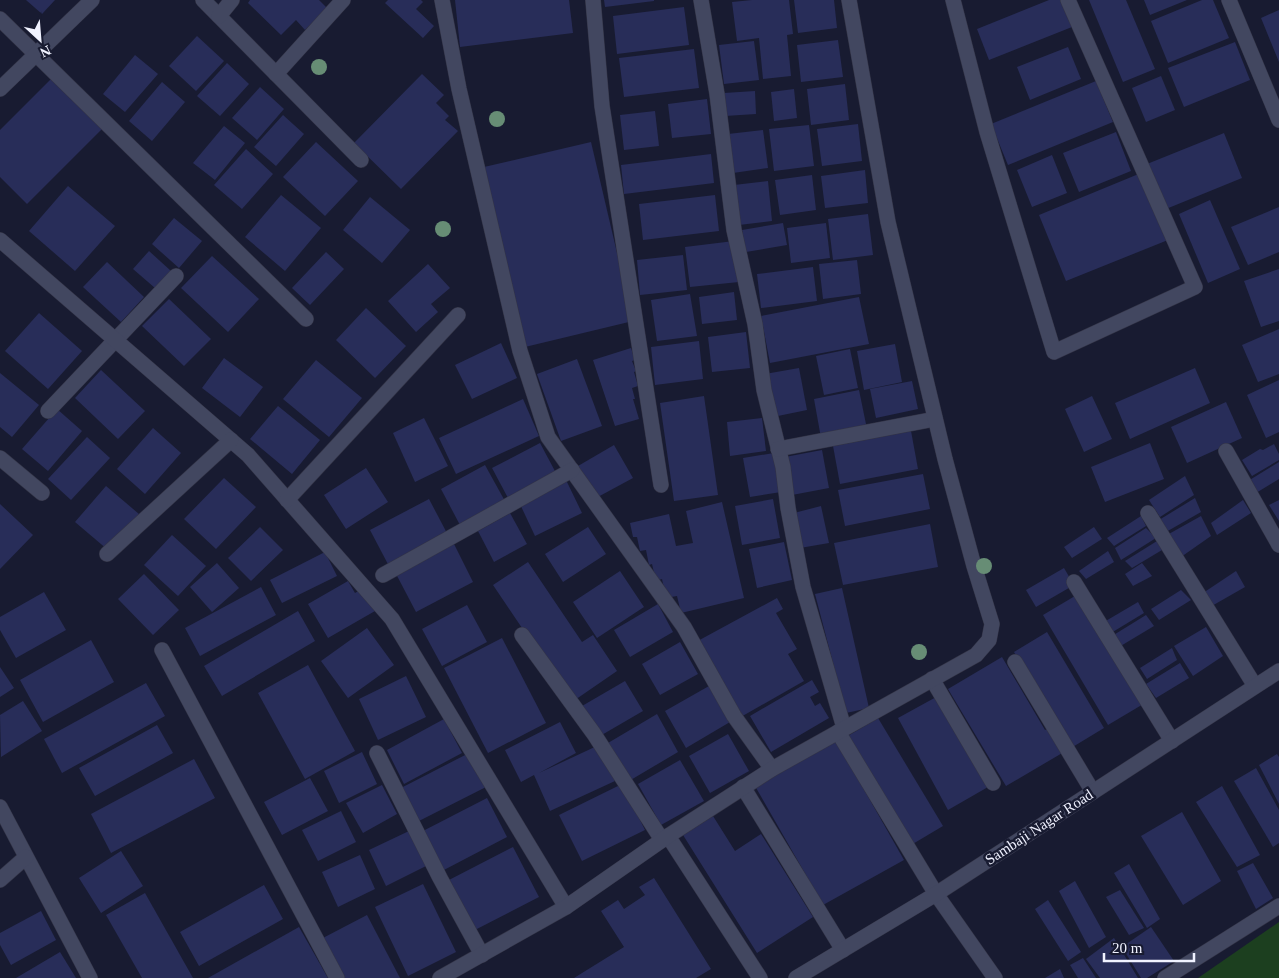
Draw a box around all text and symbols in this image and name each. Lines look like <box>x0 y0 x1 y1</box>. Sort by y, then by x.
north arrow <box>15 15 65 65</box>
text: N <box>38 42 53 60</box>
street label: Sambaji Nagar Road <box>982 786 1096 868</box>
scale bar <box>1104 930 1194 962</box>
text: 20 m <box>1112 940 1143 956</box>

